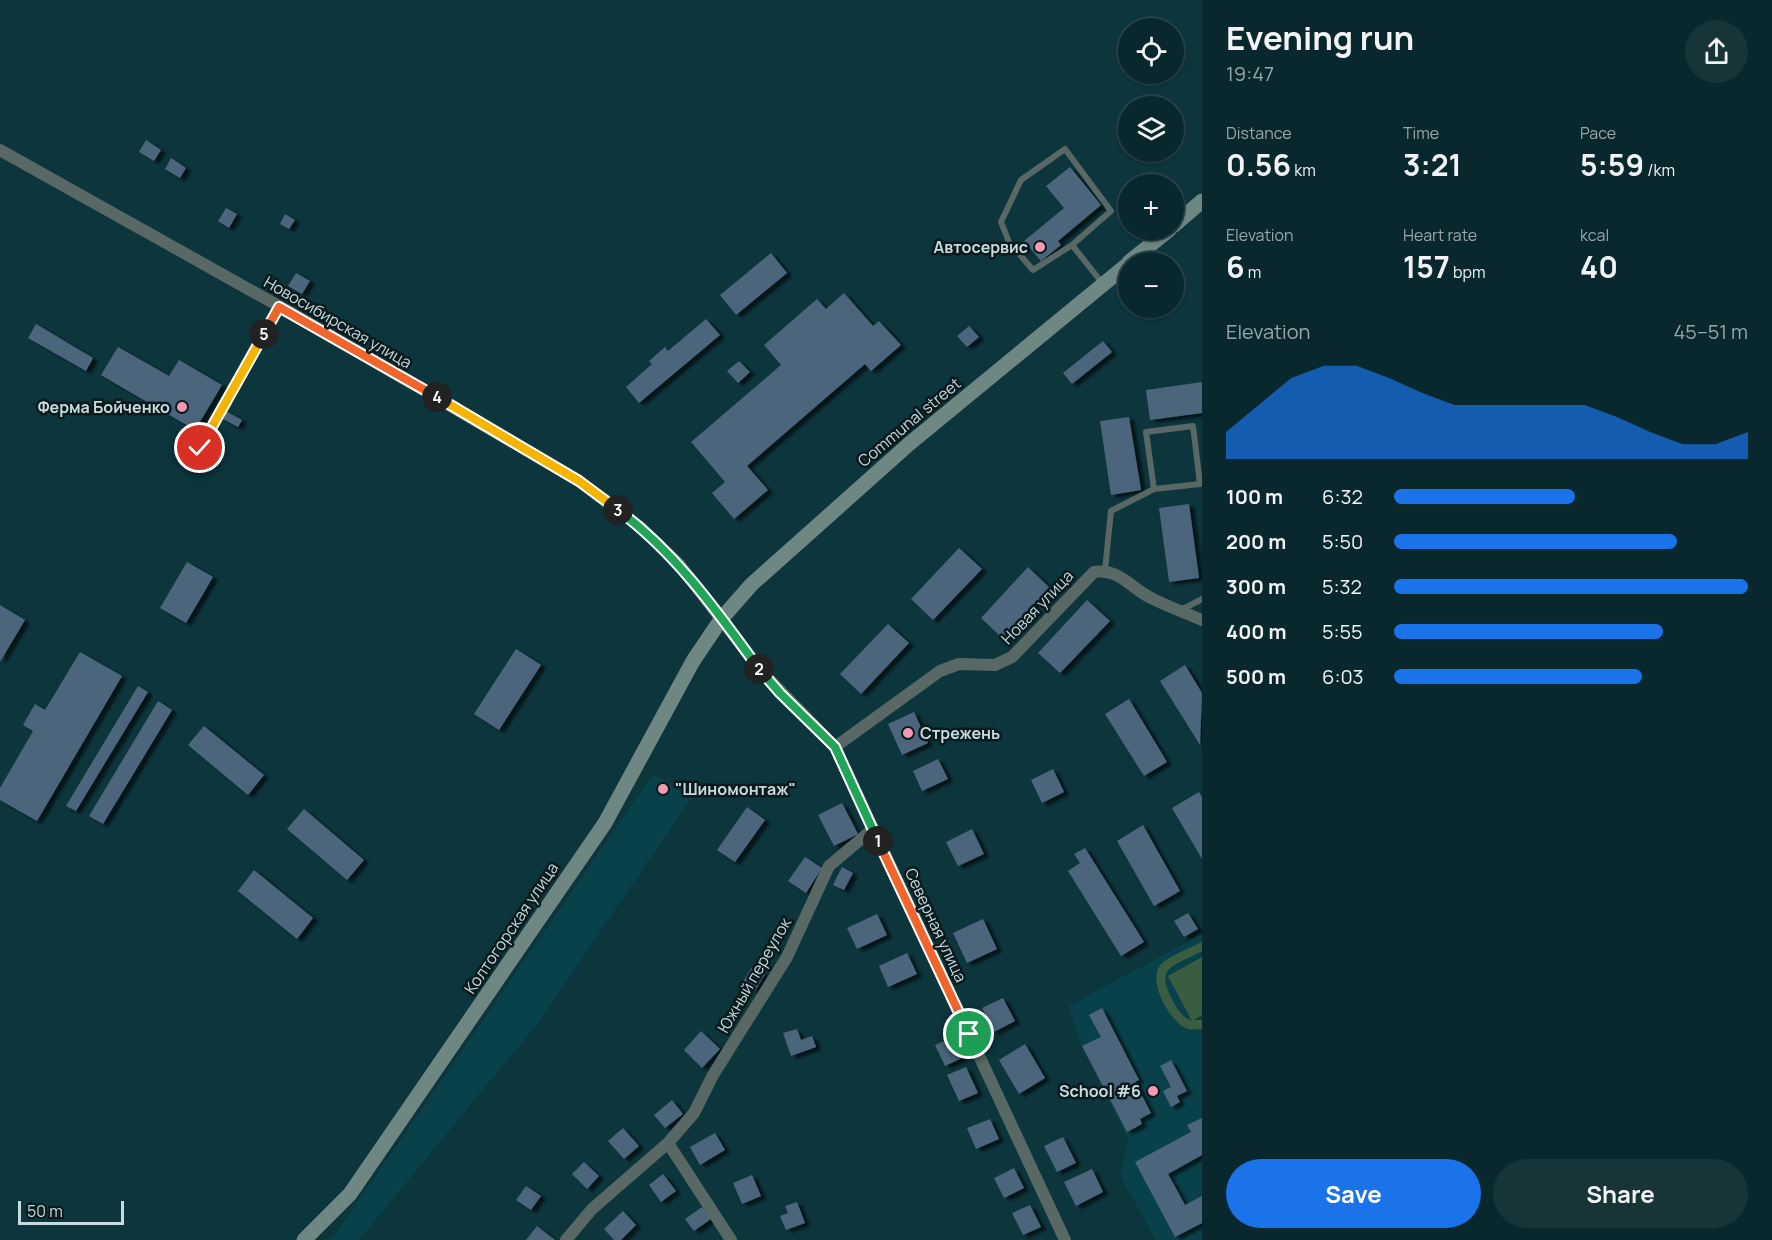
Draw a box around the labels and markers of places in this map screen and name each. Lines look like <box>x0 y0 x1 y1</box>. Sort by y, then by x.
place label: Автосервис <box>934 236 1028 258</box>
marker: Автосервис <box>1033 240 1047 254</box>
pin: 5 <box>249 319 279 349</box>
pin: 4 <box>422 382 452 412</box>
place label: Ферма Бойченко <box>38 396 170 418</box>
marker: Ферма Бойченко <box>175 400 189 414</box>
pin <box>174 422 225 473</box>
pin: 3 <box>603 495 633 525</box>
pin: 2 <box>744 654 774 684</box>
place label: Стрежень <box>920 722 1000 744</box>
marker: Стрежень <box>901 726 915 740</box>
place label: "Шиномонтаж" <box>675 778 796 800</box>
marker: "Шиномонтаж" <box>656 782 670 796</box>
pin: 1 <box>863 826 893 856</box>
pin <box>943 1008 994 1059</box>
place label: School #6 <box>1059 1080 1141 1102</box>
marker: School #6 <box>1146 1084 1160 1098</box>

